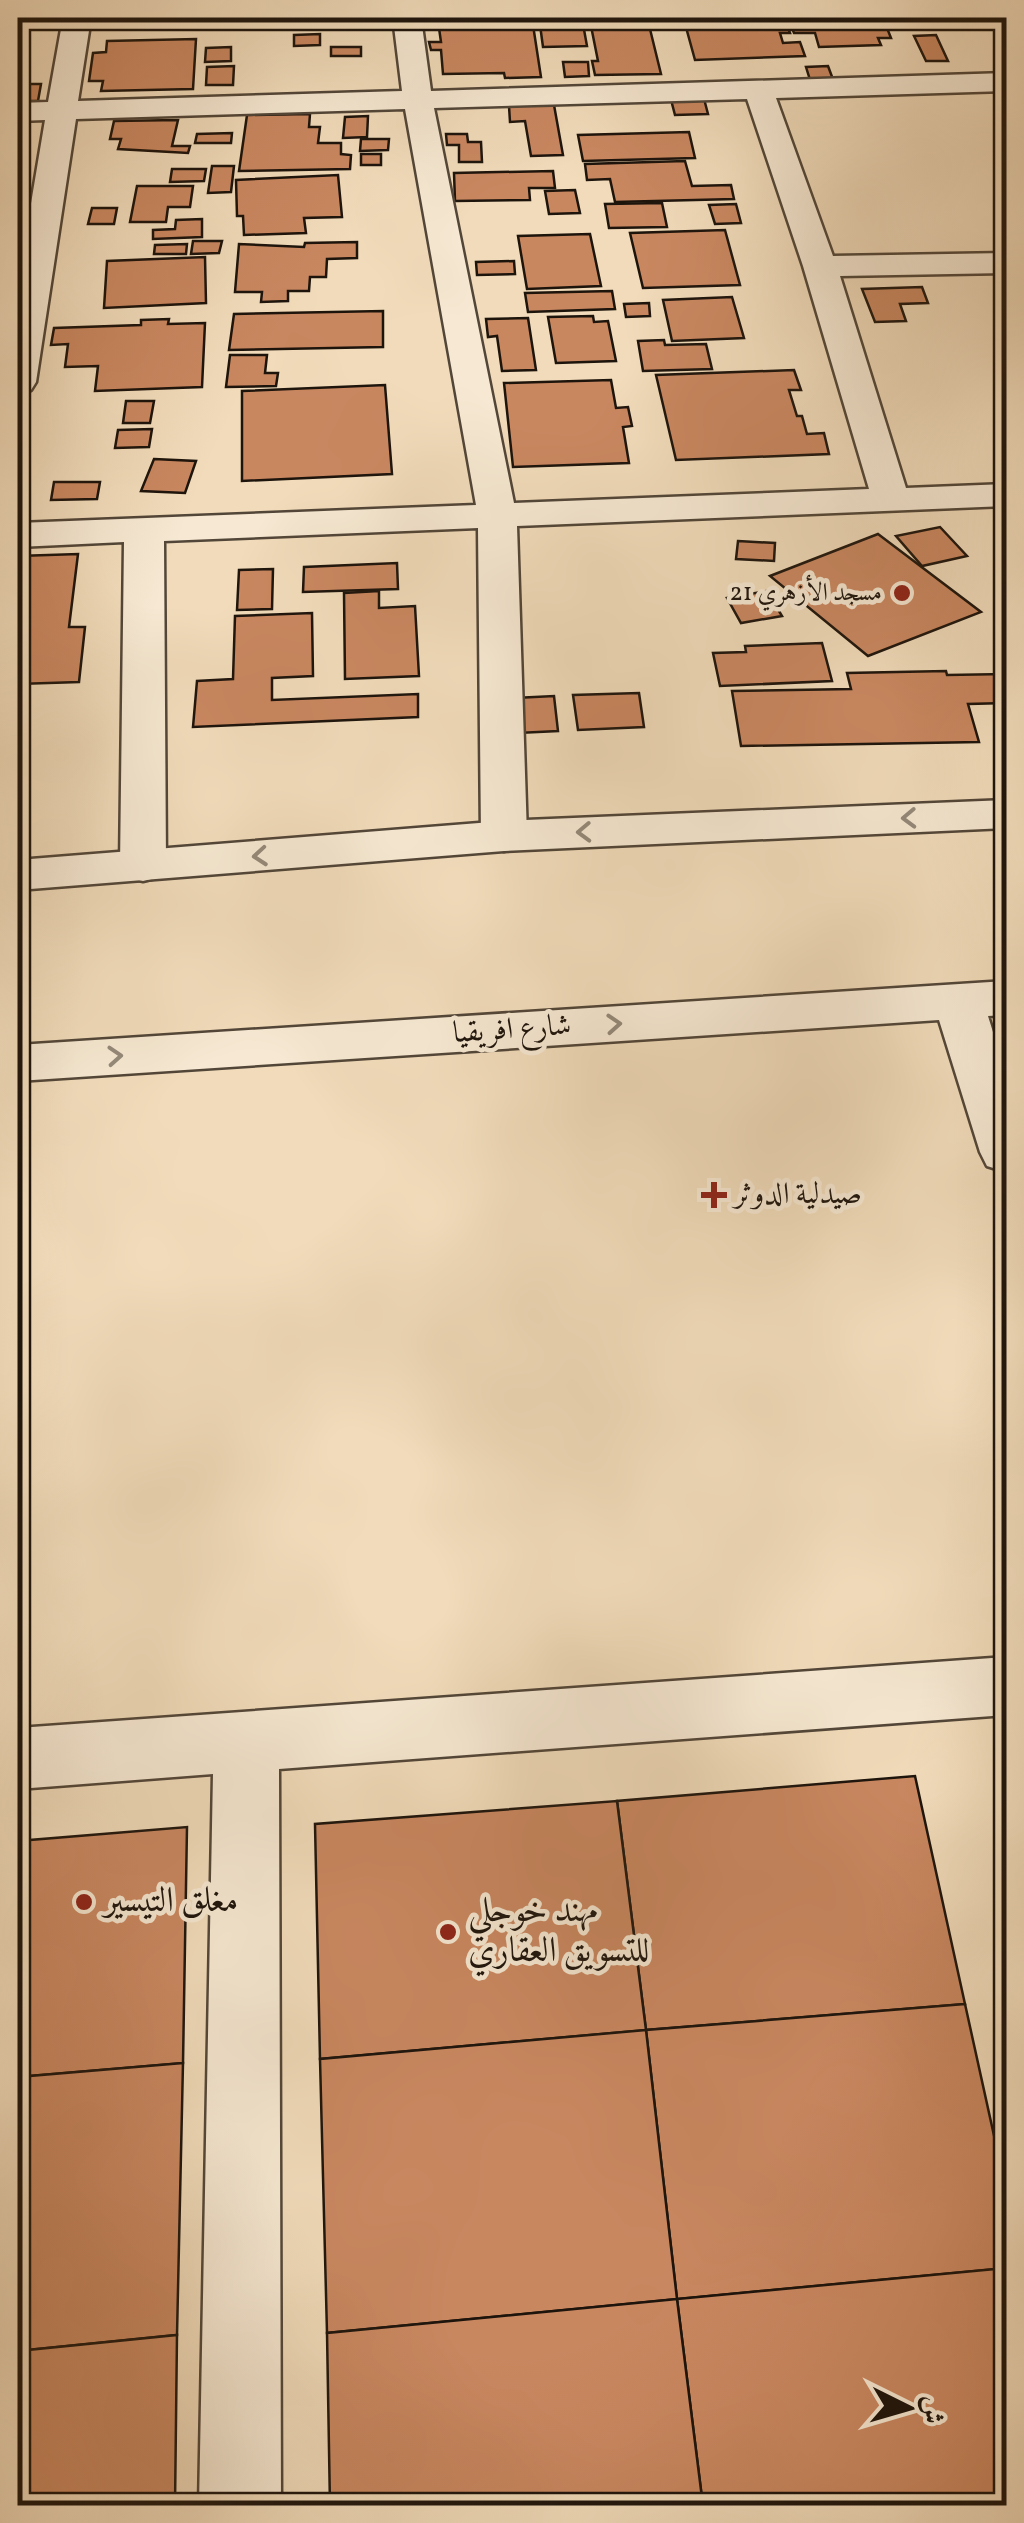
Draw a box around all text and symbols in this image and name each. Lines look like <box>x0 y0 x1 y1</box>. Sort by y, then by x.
place label: مسجد الأزهري 21 <box>729 574 882 611</box>
marker: مسجد الأزهري 21 <box>891 582 913 604</box>
one-way arrow <box>901 808 917 829</box>
one-way arrow <box>576 822 592 843</box>
one-way arrow <box>252 845 268 867</box>
street label: شارع افريقيا <box>451 1005 573 1057</box>
one-way arrow <box>606 1014 622 1035</box>
one-way arrow <box>107 1046 123 1067</box>
place label: صيدلية الدوثر <box>731 1174 862 1216</box>
marker: صيدلية الدوثر <box>703 1184 725 1206</box>
place label: مغلق التيسير <box>101 1878 238 1926</box>
place label: مهند خوجلي للتسويق العقاري <box>468 1888 649 1977</box>
marker: مغلق التيسير <box>73 1891 95 1913</box>
marker: مهند خوجلي للتسويق العقاري <box>437 1921 459 1943</box>
north arrow <box>859 2358 959 2458</box>
text: ش <box>911 2394 952 2425</box>

